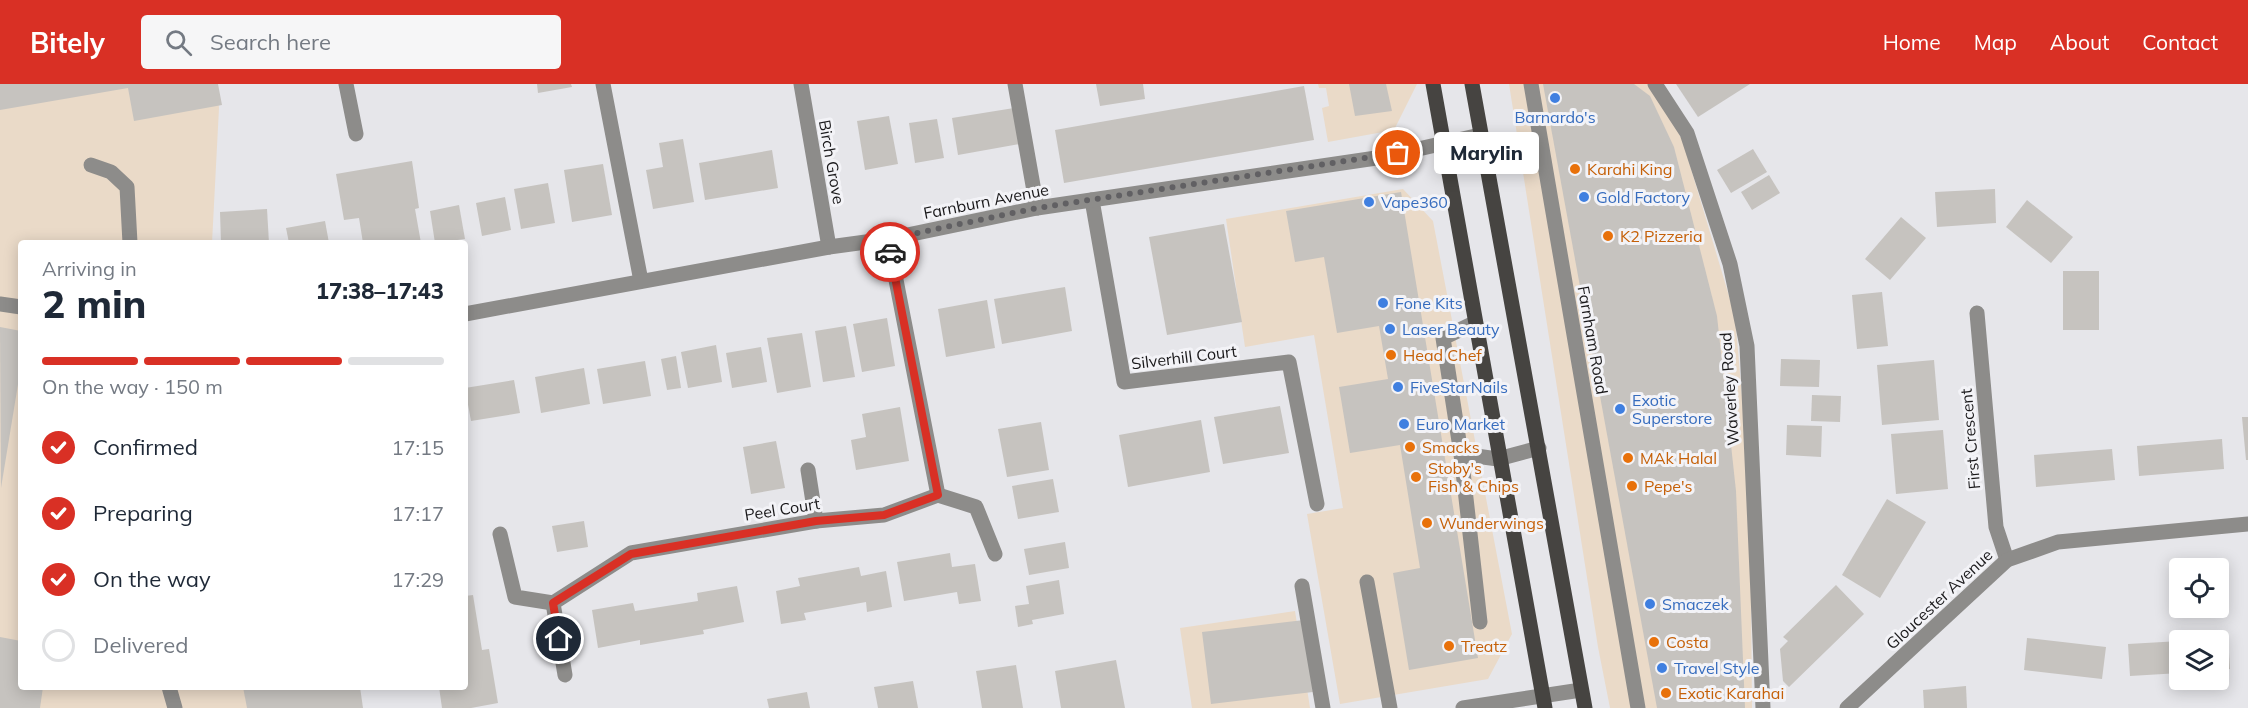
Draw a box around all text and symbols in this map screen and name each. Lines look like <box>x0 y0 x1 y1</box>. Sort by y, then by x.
search box <box>141 15 561 69</box>
text: Bitely <box>30 25 105 60</box>
icon: search <box>162 26 195 59</box>
text: Search here <box>210 28 331 56</box>
text: Home <box>1883 29 1941 55</box>
text: Map <box>1974 29 2017 55</box>
text: About <box>2050 29 2109 55</box>
text: Contact <box>2142 29 2218 55</box>
marker: Barnardo's <box>1548 91 1562 105</box>
place label: Barnardo's <box>1514 107 1596 127</box>
street label: Birch Grove <box>815 118 849 206</box>
pin <box>1372 127 1423 178</box>
callout: Marylin <box>1434 132 1539 174</box>
icon: bag <box>1381 136 1414 169</box>
text: Marylin <box>1450 140 1523 165</box>
place label: Karahi King <box>1587 159 1672 179</box>
marker: Karahi King <box>1568 162 1582 176</box>
street label: Farnburn Avenue <box>922 179 1050 223</box>
place label: Gold Factory <box>1596 187 1691 207</box>
marker: Gold Factory <box>1577 190 1591 204</box>
place label: Vape360 <box>1381 192 1448 212</box>
marker: Vape360 <box>1362 195 1376 209</box>
courier <box>860 222 920 282</box>
place label: K2 Pizzeria <box>1620 226 1703 246</box>
marker: K2 Pizzeria <box>1601 229 1615 243</box>
icon: car <box>874 236 907 269</box>
text: Arriving in <box>42 256 137 281</box>
text: 17:38–17:43 <box>316 277 444 305</box>
text: 2 min <box>42 279 147 328</box>
street label: Farnham Road <box>1574 284 1612 396</box>
place label: Fone Kits <box>1395 293 1463 313</box>
marker: Fone Kits <box>1376 296 1390 310</box>
place label: Laser Beauty <box>1402 319 1500 339</box>
marker: Laser Beauty <box>1383 322 1397 336</box>
street label: Waverley Road <box>1715 332 1743 446</box>
street label: Silverhill Court <box>1130 341 1238 373</box>
place label: Head Chef <box>1403 345 1482 365</box>
marker: Head Chef <box>1384 348 1398 362</box>
text: On the way · 150 m <box>42 374 223 399</box>
place label: FiveStarNails <box>1410 377 1508 397</box>
marker: FiveStarNails <box>1391 380 1405 394</box>
street label: First Crescent <box>1956 387 1984 490</box>
place label: Exotic Superstore <box>1632 390 1712 428</box>
marker: Exotic Superstore <box>1613 402 1627 416</box>
place label: Euro Market <box>1416 414 1506 434</box>
marker: Euro Market <box>1397 417 1411 431</box>
icon: check <box>42 431 75 464</box>
text: Confirmed <box>93 433 198 461</box>
text: 17:15 <box>391 435 444 460</box>
place label: Smacks <box>1422 437 1480 457</box>
marker: Smacks <box>1403 440 1417 454</box>
place label: MAk Halal <box>1640 448 1717 468</box>
marker: MAk Halal <box>1621 451 1635 465</box>
place label: Stoby's Fish & Chips <box>1428 458 1519 496</box>
marker: Stoby's Fish & Chips <box>1409 470 1423 484</box>
place label: Pepe's <box>1644 476 1693 496</box>
marker: Pepe's <box>1625 479 1639 493</box>
street label: Peel Court <box>743 493 822 525</box>
icon: check <box>42 497 75 530</box>
text: Preparing <box>93 499 193 527</box>
text: 17:17 <box>391 501 444 526</box>
place label: Wunderwings <box>1439 513 1544 533</box>
marker: Wunderwings <box>1420 516 1434 530</box>
street label: Gloucester Avenue <box>1882 545 1996 653</box>
map controls <box>2169 558 2229 690</box>
button: locate <box>2169 558 2229 618</box>
icon: check <box>42 563 75 596</box>
text: On the way <box>93 565 211 593</box>
text: 17:29 <box>391 567 444 592</box>
place label: Smaczek <box>1662 594 1729 614</box>
marker: Smaczek <box>1643 597 1657 611</box>
pin <box>533 613 584 664</box>
icon: home <box>542 622 575 655</box>
button: layers <box>2169 630 2229 690</box>
text: Delivered <box>93 631 188 659</box>
place label: Costa <box>1666 632 1709 652</box>
marker: Costa <box>1647 635 1661 649</box>
place label: Treatz <box>1461 636 1507 656</box>
marker: Treatz <box>1442 639 1456 653</box>
place label: Travel Style <box>1674 658 1759 678</box>
marker: Travel Style <box>1655 661 1669 675</box>
place label: Exotic Karahai <box>1678 683 1784 703</box>
marker: Exotic Karahai <box>1659 686 1673 700</box>

